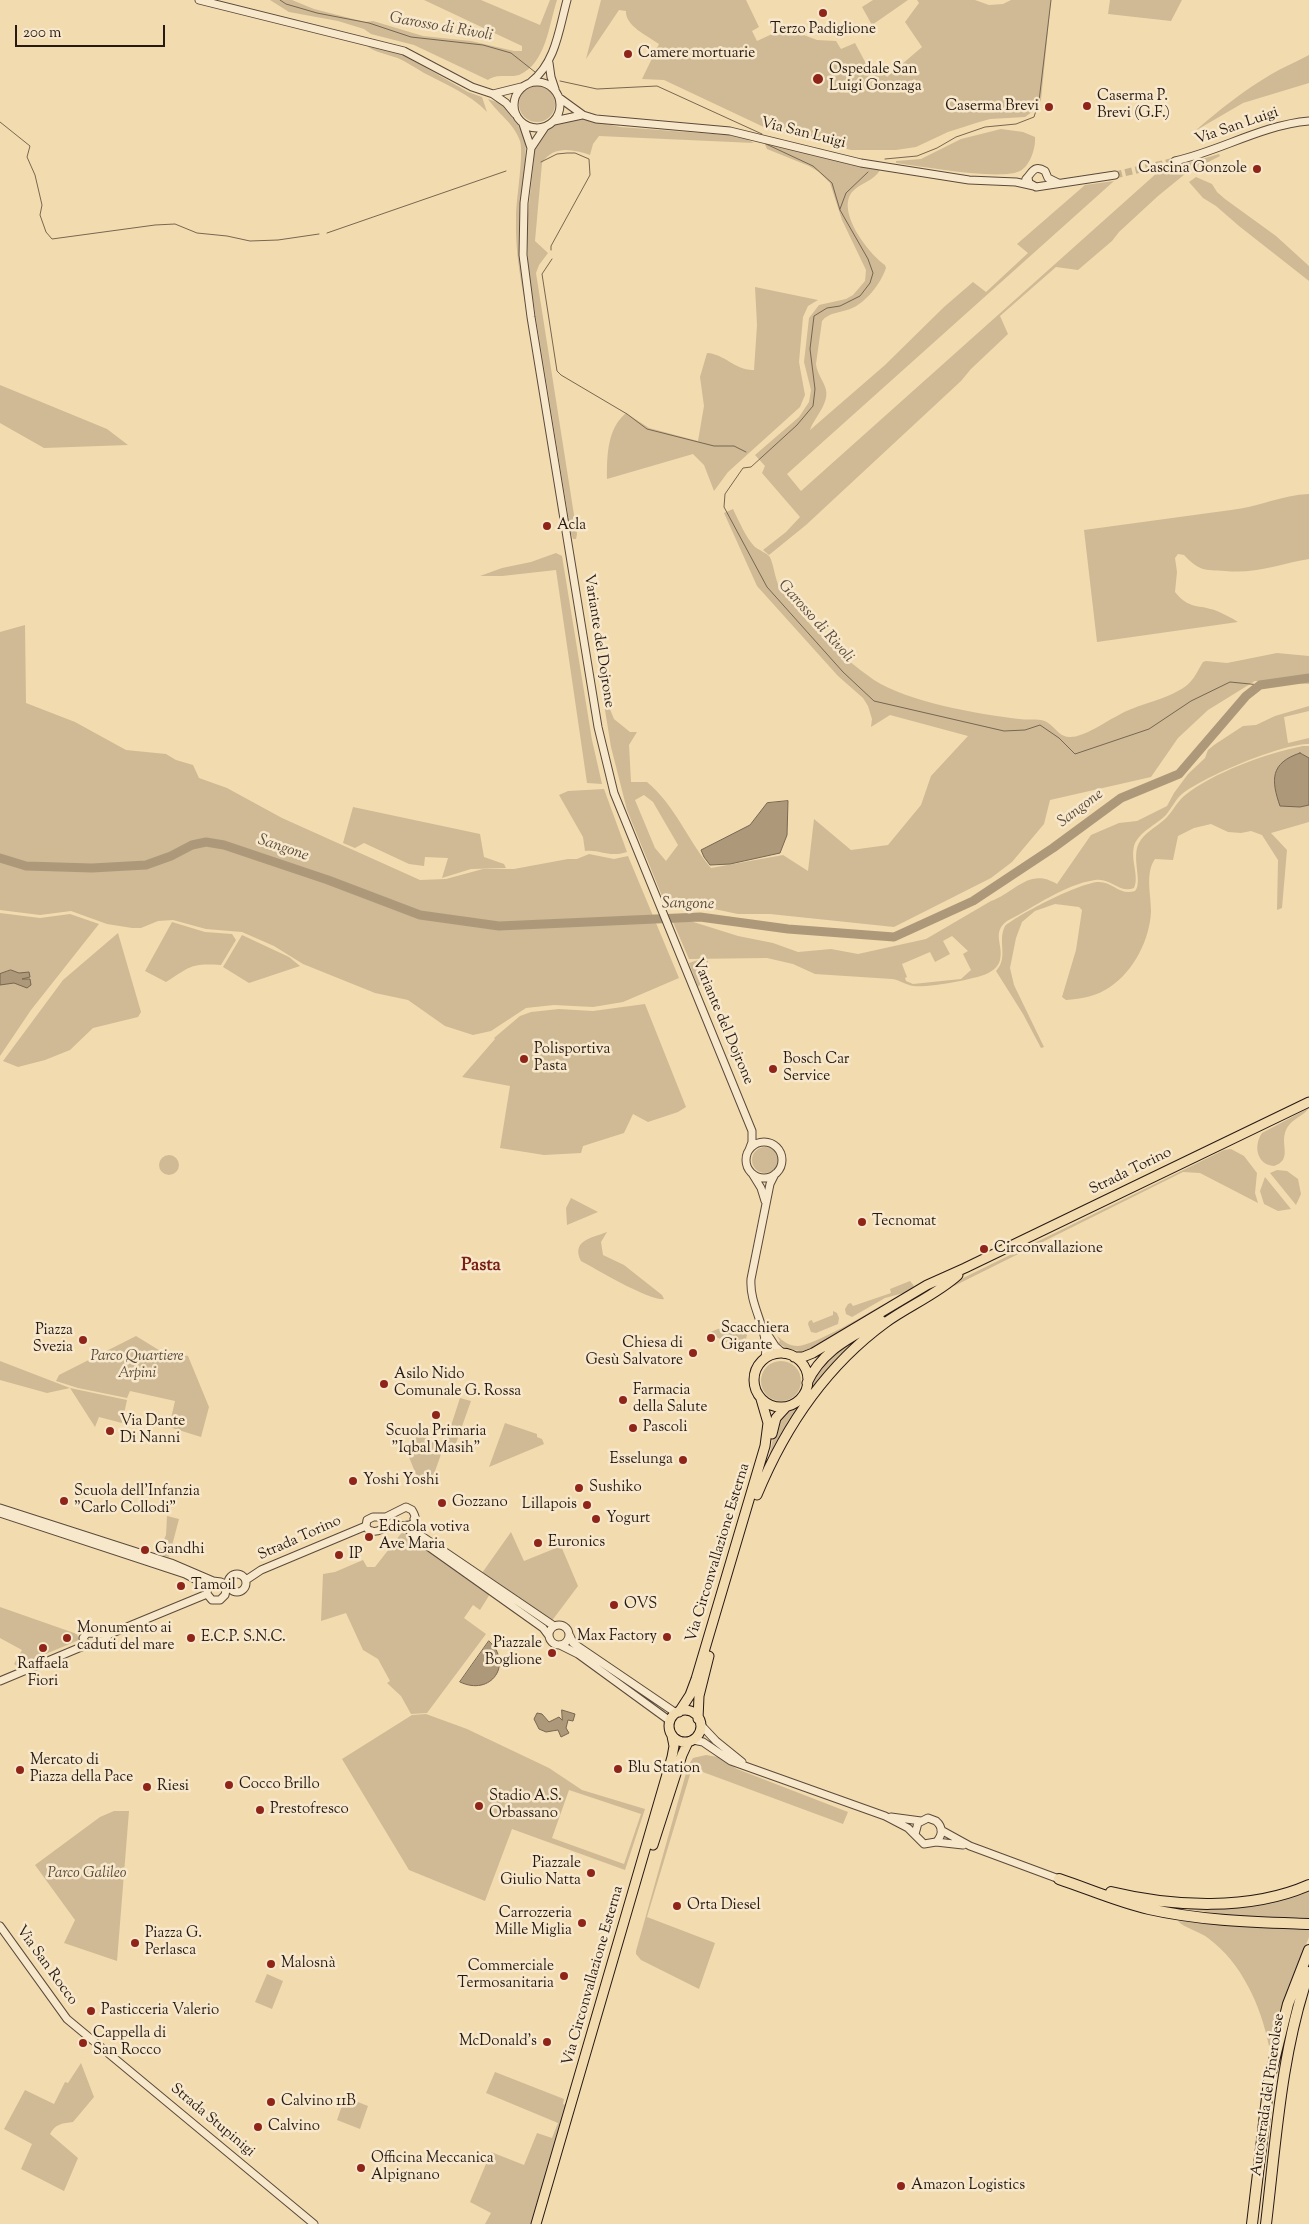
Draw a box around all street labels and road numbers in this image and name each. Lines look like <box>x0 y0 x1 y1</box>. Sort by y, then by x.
street label: Via San Luigi <box>1193 104 1281 150</box>
street label: Via San Luigi <box>759 115 847 153</box>
street label: Variante del Dojrone <box>579 573 617 709</box>
street label: Variante del Dojrone <box>687 956 757 1088</box>
street label: Strada Torino <box>1087 1144 1175 1200</box>
street label: Via Circonvallazione Esterna <box>683 1461 755 1645</box>
street label: Strada Torino <box>256 1513 344 1565</box>
street label: Via Circonvallazione Esterna <box>560 1884 628 2068</box>
street label: Via San Rocco <box>11 1923 81 2009</box>
street label: Autostrada del Pinerolese <box>1249 2013 1289 2177</box>
street label: Strada Stupinigi <box>166 2080 258 2162</box>

